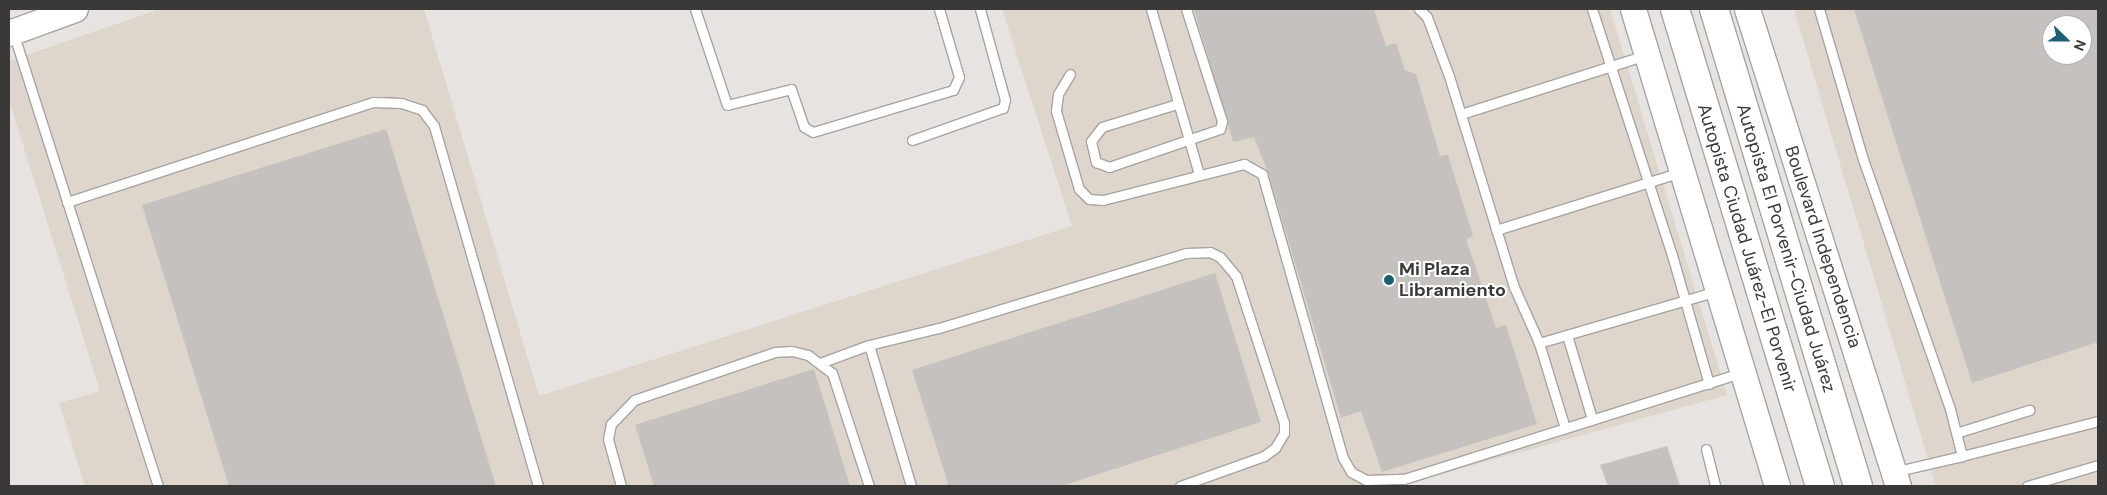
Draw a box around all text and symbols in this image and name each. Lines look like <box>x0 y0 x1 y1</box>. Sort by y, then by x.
north arrow <box>2042 15 2092 65</box>
text: N <box>2070 37 2090 53</box>
street label: Autopista Ciudad Juárez-El Porvenir <box>1693 101 1801 395</box>
street label: Autopista El Porvenir-Ciudad Juárez <box>1732 101 1840 395</box>
street label: Boulevard Independencia <box>1780 143 1866 351</box>
place label: Mi Plaza Libramiento <box>1399 259 1506 302</box>
marker: Mi Plaza Libramiento <box>1383 274 1395 286</box>

